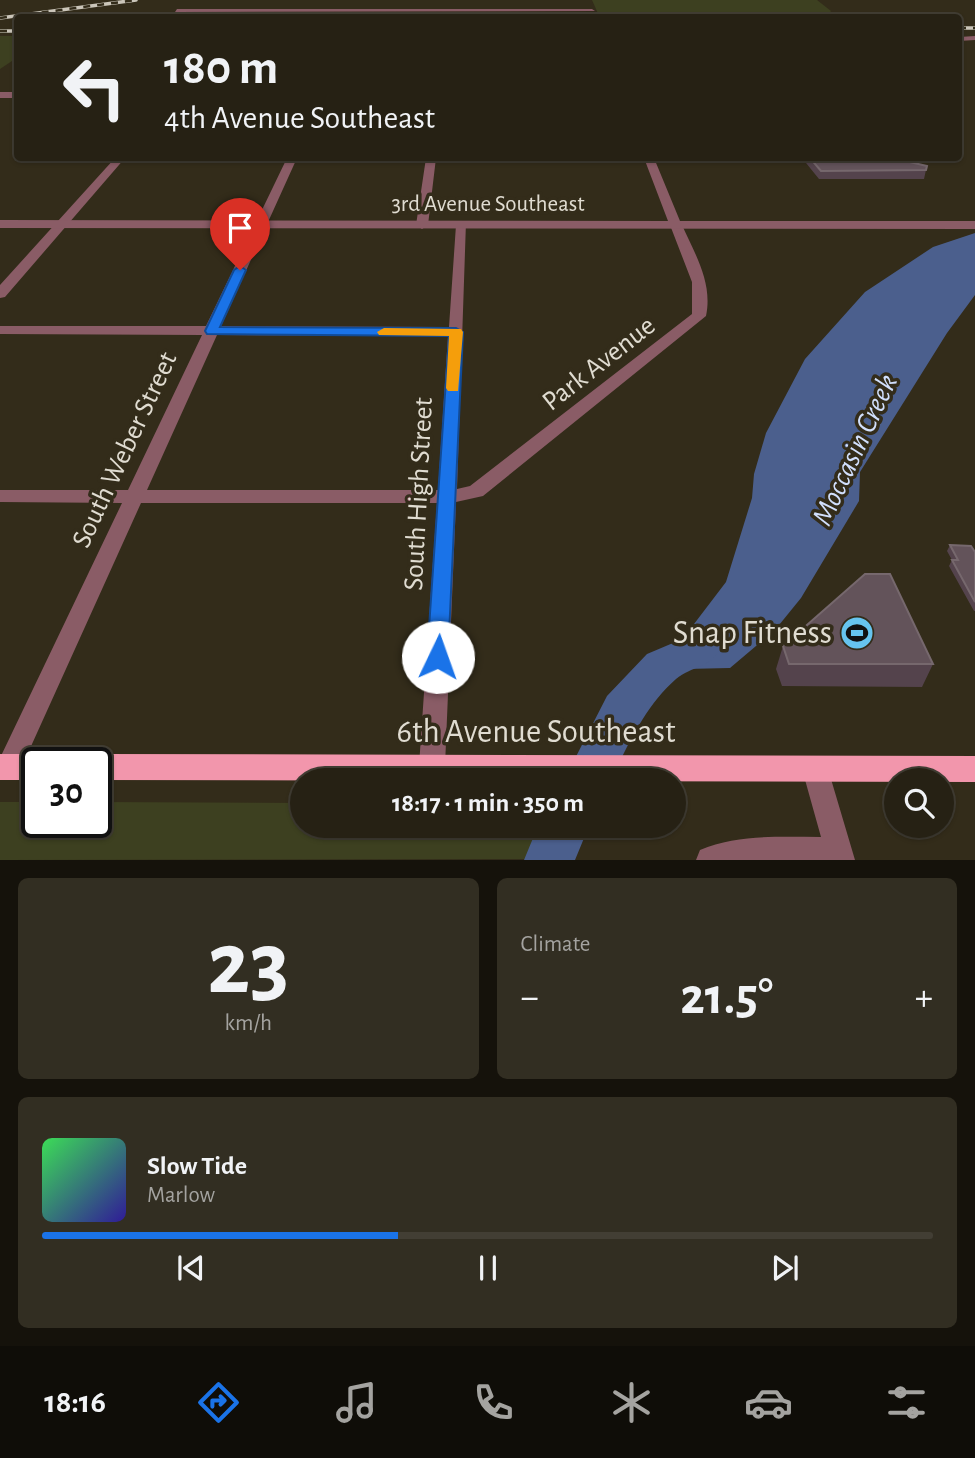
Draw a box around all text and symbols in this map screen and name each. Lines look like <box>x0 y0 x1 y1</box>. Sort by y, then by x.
icon: left <box>49 42 140 133</box>
text: 180 m <box>164 44 278 93</box>
text: 4th Avenue Southeast <box>164 102 435 134</box>
street label: 3rd Avenue Southeast <box>391 193 585 216</box>
pin <box>210 198 270 270</box>
icon: arrive <box>221 209 259 247</box>
street label: Park Avenue <box>537 312 661 416</box>
street label: South Weber Street <box>67 348 183 552</box>
water label: Moccasin Creek <box>807 370 903 530</box>
street label: South High Street <box>400 397 438 591</box>
sports icon: Snap Fitness <box>838 614 876 652</box>
place label: Snap Fitness <box>673 617 832 650</box>
position arrow <box>401 620 475 694</box>
street label: 6th Avenue Southeast <box>396 716 676 749</box>
speed limit sign: 30 <box>21 747 112 838</box>
map controls <box>884 768 954 838</box>
button: search <box>884 768 954 838</box>
text: 18:17 · 1 min · 350 m <box>392 790 584 816</box>
text: 23 <box>207 919 289 1010</box>
text: Climate <box>521 933 590 956</box>
text: 21.5° <box>680 971 773 1023</box>
text: − <box>521 979 539 1017</box>
text: + <box>915 979 933 1017</box>
text: km/h <box>225 1012 272 1035</box>
text: Slow Tide <box>147 1153 247 1179</box>
text: Marlow <box>147 1184 215 1207</box>
icon: previous <box>172 1249 210 1287</box>
icon: pause <box>469 1249 507 1287</box>
icon: next <box>766 1249 804 1287</box>
icon: directions <box>194 1378 243 1427</box>
icon: music <box>332 1378 381 1427</box>
icon: phone <box>469 1378 518 1427</box>
icon: climate <box>607 1378 656 1427</box>
icon: car <box>744 1378 793 1427</box>
icon: filters <box>882 1378 931 1427</box>
text: 18:16 <box>44 1386 106 1418</box>

